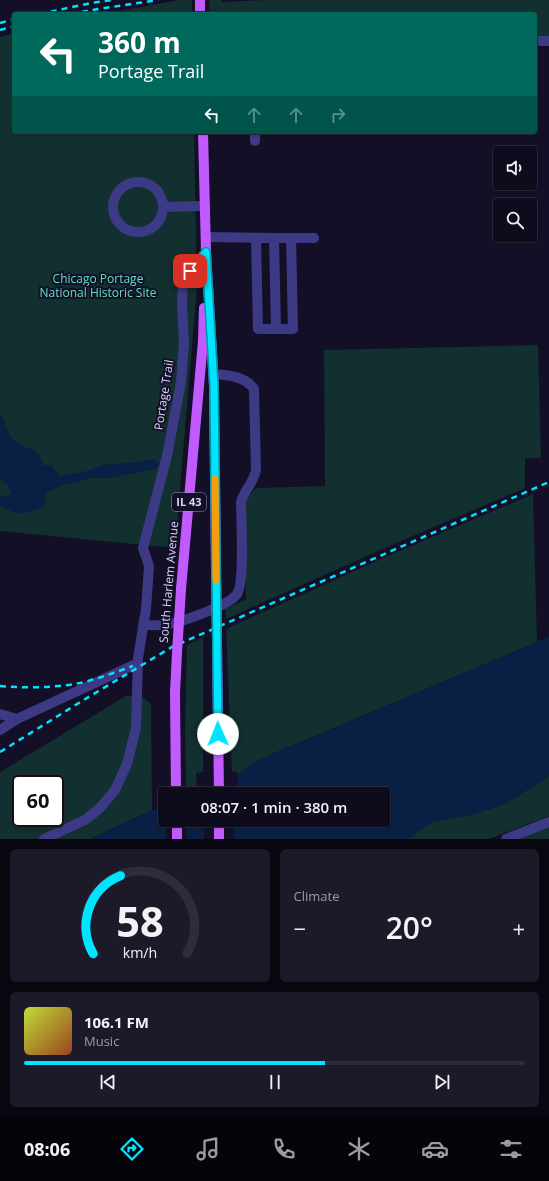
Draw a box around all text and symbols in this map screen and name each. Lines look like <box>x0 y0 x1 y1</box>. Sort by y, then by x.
text: 360 m <box>98 23 181 61</box>
icon: left <box>32 28 84 80</box>
text: Portage Trail <box>98 59 204 83</box>
icon: left <box>201 104 223 126</box>
icon: ahead <box>243 104 265 126</box>
icon: ahead <box>285 104 307 126</box>
icon: right <box>327 104 349 126</box>
map controls <box>493 146 537 242</box>
button: sound <box>493 146 537 190</box>
button: search <box>493 198 537 242</box>
pin <box>173 254 207 288</box>
icon: arrive <box>179 260 201 282</box>
park label: Chicago Portage National Historic Site <box>40 270 157 301</box>
street label: Portage Trail <box>150 359 177 431</box>
road number: IL 43 <box>172 493 206 511</box>
street label: South Harlem Avenue <box>155 520 182 644</box>
position arrow <box>197 713 239 755</box>
speed limit sign: 60 <box>12 775 64 827</box>
text: 08:07 · 1 min · 380 m <box>201 797 347 817</box>
text: Climate <box>294 887 339 905</box>
text: 58 <box>116 892 164 948</box>
text: 20° <box>386 907 433 948</box>
text: − <box>294 913 306 943</box>
text: + <box>512 913 525 943</box>
text: km/h <box>122 942 157 961</box>
text: 106.1 FM <box>84 1012 149 1032</box>
text: Music <box>84 1032 119 1050</box>
icon: previous <box>97 1071 119 1093</box>
icon: pause <box>264 1071 286 1093</box>
icon: next <box>431 1071 453 1093</box>
icon: directions <box>118 1135 146 1163</box>
icon: music <box>194 1135 222 1163</box>
icon: phone <box>270 1135 298 1163</box>
icon: climate <box>345 1135 373 1163</box>
icon: car <box>421 1135 449 1163</box>
icon: filters <box>497 1135 525 1163</box>
text: 08:06 <box>24 1137 70 1161</box>

